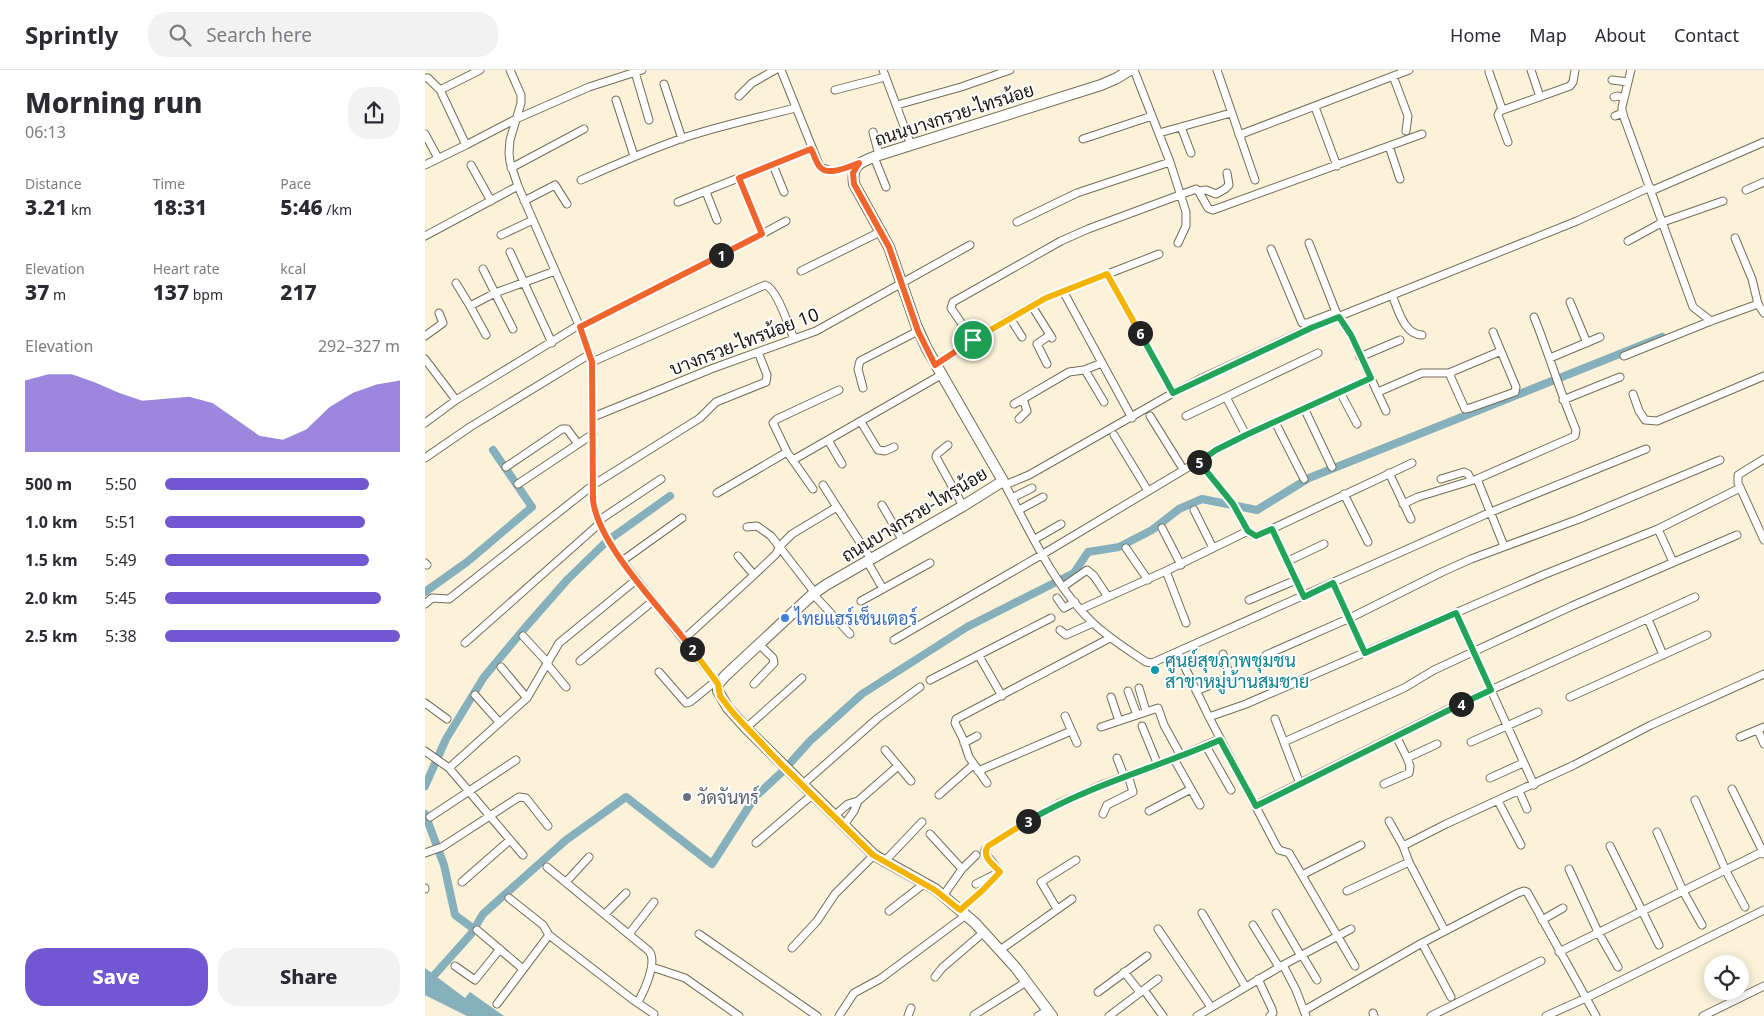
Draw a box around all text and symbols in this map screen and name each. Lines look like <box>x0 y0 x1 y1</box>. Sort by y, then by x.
search box <box>148 12 498 57</box>
text: Sprintly <box>25 18 118 51</box>
icon: search <box>166 21 194 49</box>
text: Search here <box>206 22 312 48</box>
text: Home <box>1450 23 1501 47</box>
text: Map <box>1529 23 1567 47</box>
text: About <box>1595 23 1646 47</box>
text: Contact <box>1674 23 1739 47</box>
street label: ถนนบางกรวย-ไทรน้อย <box>871 77 1037 151</box>
text: Morning run <box>25 83 203 121</box>
button: share <box>348 87 400 139</box>
text: 06:13 <box>25 121 66 143</box>
text: Distance <box>25 174 82 193</box>
text: Time <box>153 174 185 193</box>
text: Pace <box>280 174 311 193</box>
text: 3.21 <box>25 193 67 221</box>
text: 18:31 <box>153 193 207 221</box>
text: 5:46 <box>280 193 323 221</box>
text: km <box>67 200 92 219</box>
text: /km <box>323 200 352 219</box>
pin: 1 <box>709 242 733 268</box>
text: 1 <box>717 246 726 265</box>
text: Elevation <box>25 259 85 278</box>
text: Heart rate <box>153 259 220 278</box>
text: kcal <box>280 259 306 278</box>
text: 37 <box>25 278 49 306</box>
text: 137 <box>153 278 189 306</box>
text: 217 <box>280 278 317 306</box>
text: m <box>49 285 66 304</box>
text: bpm <box>189 285 223 304</box>
street label: บางกรวย-ไทรน้อย 10 <box>666 301 822 381</box>
pin <box>952 319 994 361</box>
pin: 6 <box>1127 320 1153 346</box>
text: 6 <box>1136 324 1145 343</box>
icon: arrive <box>959 326 987 354</box>
text: Elevation <box>25 335 93 357</box>
text: 292–327 m <box>318 335 400 357</box>
pin: 5 <box>1187 450 1211 474</box>
text: 5 <box>1195 453 1204 472</box>
street label: ถนนบางกรวย-ไทรน้อย <box>837 461 991 567</box>
text: 500 m <box>25 473 72 495</box>
text: 5:50 <box>105 473 137 495</box>
text: 1.0 km <box>25 511 77 533</box>
text: 5:51 <box>105 511 137 533</box>
text: 1.5 km <box>25 549 77 571</box>
text: 5:49 <box>105 549 137 571</box>
text: 2.0 km <box>25 587 77 609</box>
text: 5:45 <box>105 587 137 609</box>
place label: ไทยแฮร์เซ็นเตอร์ <box>793 605 918 630</box>
marker: ไทยแฮร์เซ็นเตอร์ <box>779 612 791 624</box>
text: 2.5 km <box>25 625 77 647</box>
text: 5:38 <box>105 625 137 647</box>
pin: 2 <box>679 636 705 662</box>
text: 2 <box>688 640 697 659</box>
place label: ศูนย์สุขภาพชุมชน สาขาหมู่บ้านสมชาย <box>1165 648 1309 695</box>
marker: ศูนย์สุขภาพชุมชน สาขาหมู่บ้านสมชาย <box>1149 664 1161 676</box>
pin: 4 <box>1449 692 1473 716</box>
text: 4 <box>1457 695 1466 714</box>
place label: วัดจันทร์ <box>697 785 759 809</box>
marker: วัดจันทร์ <box>681 791 693 803</box>
pin: 3 <box>1015 808 1041 834</box>
text: 3 <box>1024 812 1033 831</box>
button: Save <box>25 948 208 1006</box>
button: Share <box>218 948 400 1006</box>
map controls <box>1704 955 1749 1000</box>
button: locate <box>1704 955 1749 1000</box>

